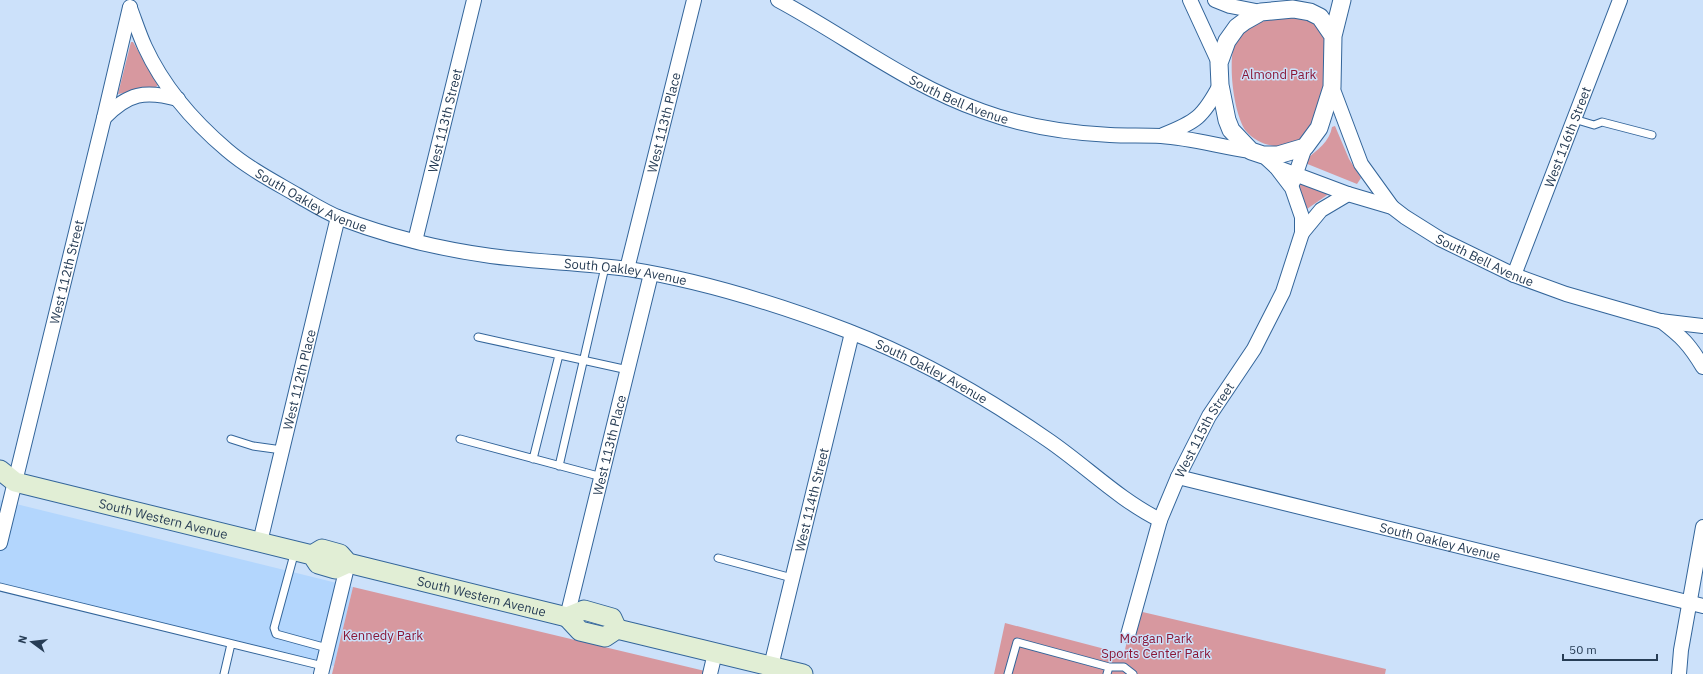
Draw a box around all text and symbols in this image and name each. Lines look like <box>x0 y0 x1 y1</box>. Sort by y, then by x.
park label: Almond Park <box>1242 66 1317 83</box>
street label: West 113th Street <box>424 67 465 174</box>
street label: West 113th Place <box>643 70 684 174</box>
street label: South Bell Avenue <box>906 71 1011 128</box>
street label: West 116th Street <box>1540 84 1594 190</box>
street label: South Oakley Avenue <box>252 164 369 236</box>
street label: West 112th Street <box>45 218 87 326</box>
street label: South Bell Avenue <box>1433 230 1536 290</box>
street label: South Oakley Avenue <box>563 254 689 289</box>
street label: West 112th Place <box>279 328 319 432</box>
street label: South Oakley Avenue <box>873 335 991 407</box>
street label: West 115th Street <box>1171 379 1238 480</box>
street label: West 113th Place <box>589 393 630 497</box>
street label: West 114th Street <box>791 446 832 554</box>
street label: South Western Avenue <box>97 494 230 543</box>
street label: South Oakley Avenue <box>1378 518 1502 564</box>
street label: South Western Avenue <box>415 572 548 620</box>
north arrow <box>12 622 52 662</box>
park label: Kennedy Park <box>343 627 423 644</box>
park label: Morgan Park Sports Center Park <box>1101 630 1211 662</box>
text: N <box>15 634 30 645</box>
scale bar <box>1563 636 1657 662</box>
text: 50 m <box>1569 642 1597 657</box>

